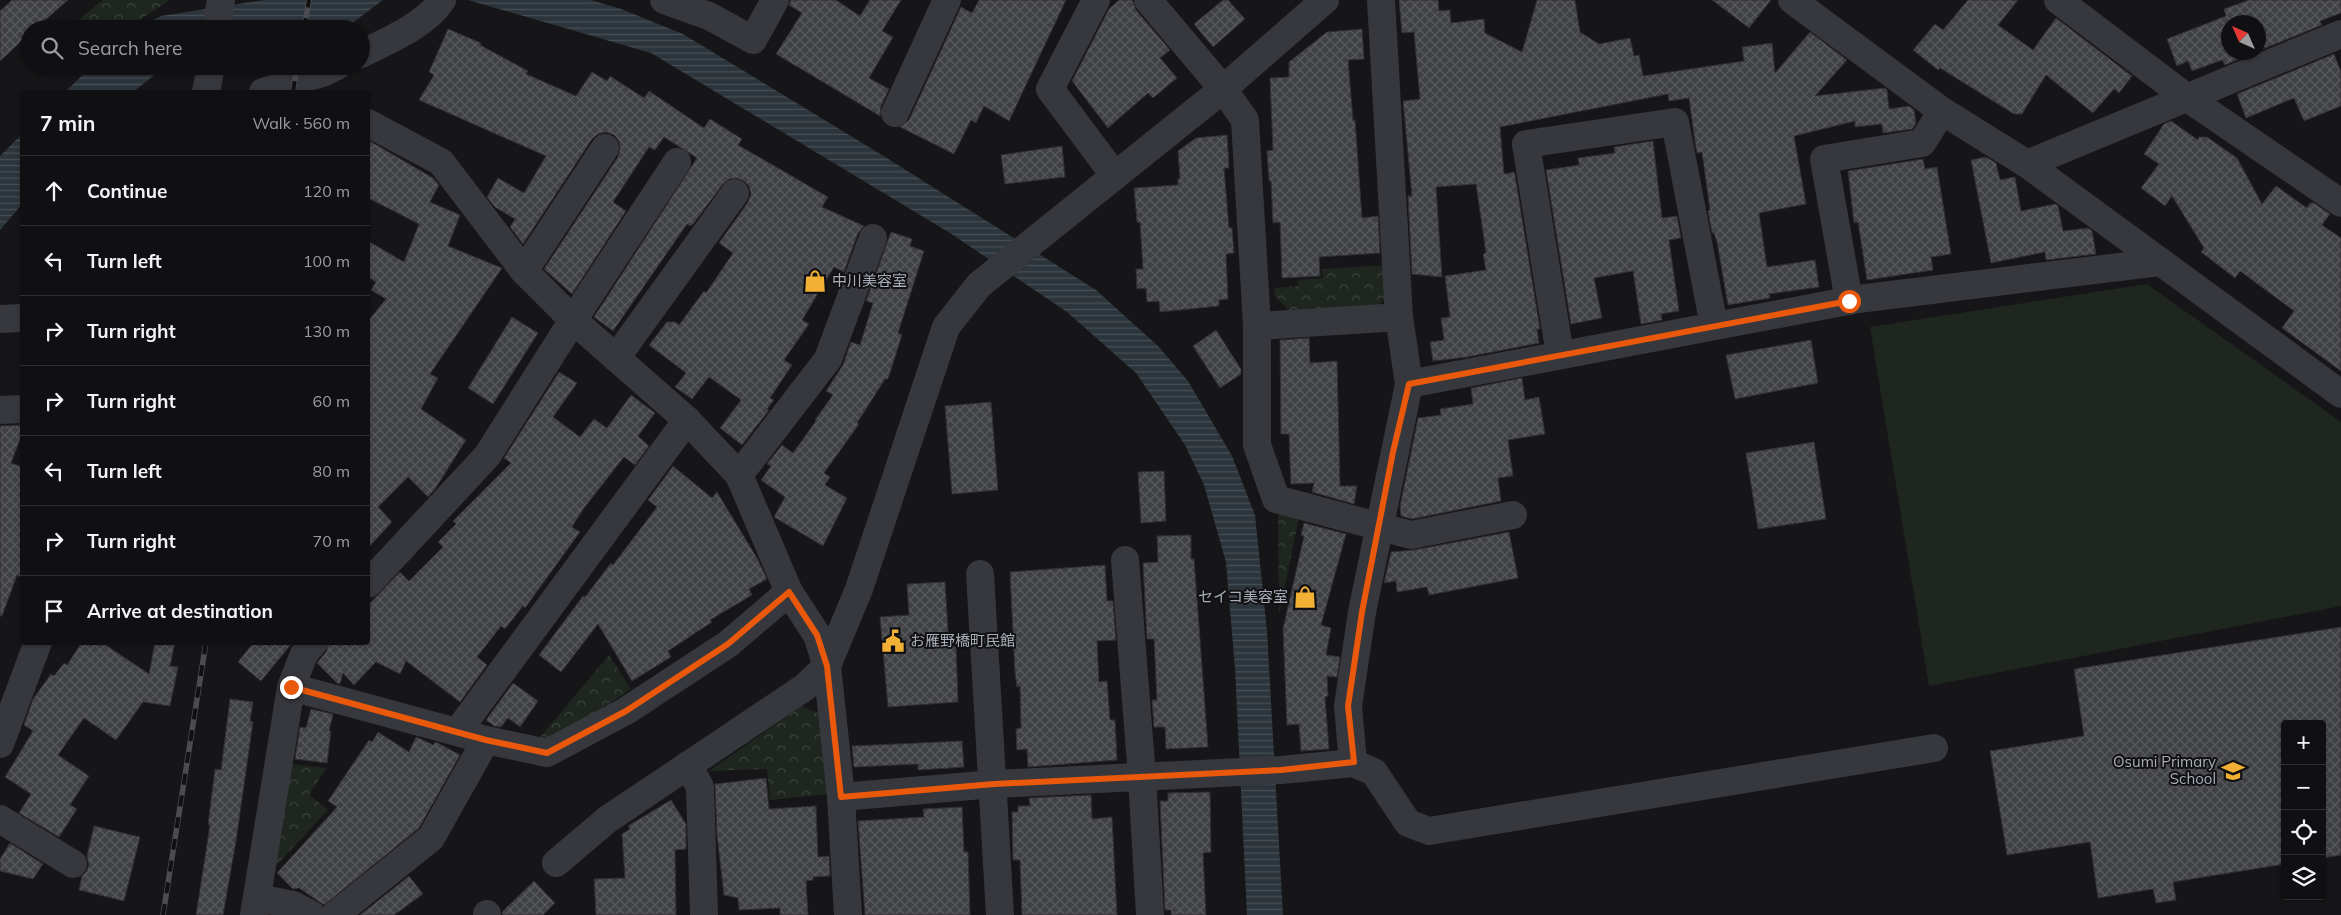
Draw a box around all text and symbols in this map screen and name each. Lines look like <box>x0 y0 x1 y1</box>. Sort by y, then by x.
north arrow <box>2221 15 2266 60</box>
search box <box>20 20 370 75</box>
icon: search <box>38 34 66 62</box>
text: Search here <box>78 36 182 60</box>
text: 7 min <box>40 110 95 136</box>
text: Walk · 560 m <box>252 113 350 133</box>
icon: ahead <box>40 177 68 205</box>
text: Continue <box>87 179 167 203</box>
text: 120 m <box>303 181 350 201</box>
icon: left <box>40 247 68 275</box>
text: Turn left <box>87 249 162 273</box>
text: 100 m <box>303 251 350 271</box>
shop icon: 中川美容室 <box>802 268 828 294</box>
place label: 中川美容室 <box>832 271 907 290</box>
route start <box>1838 290 1861 313</box>
icon: right <box>40 317 68 345</box>
text: Turn right <box>87 319 176 343</box>
text: 130 m <box>303 321 350 341</box>
icon: right <box>40 387 68 415</box>
text: Turn right <box>87 389 176 413</box>
text: 60 m <box>313 391 350 411</box>
icon: left <box>40 457 68 485</box>
text: Turn left <box>87 459 162 483</box>
text: 80 m <box>313 461 350 481</box>
icon: right <box>40 527 68 555</box>
text: Turn right <box>87 529 176 553</box>
text: 70 m <box>313 531 350 551</box>
shop icon: セイコ美容室 <box>1292 584 1318 610</box>
place label: セイコ美容室 <box>1198 587 1288 606</box>
icon: arrive <box>40 597 68 625</box>
text: Arrive at destination <box>87 599 273 623</box>
public building icon: お雁野橋町民館 <box>880 628 906 654</box>
place label: お雁野橋町民館 <box>910 631 1015 650</box>
route end <box>280 676 303 699</box>
map controls <box>2281 720 2326 900</box>
button: + <box>2281 720 2326 765</box>
place label: Osumi Primary School <box>2113 752 2216 788</box>
school or university icon: Osumi Primary School <box>2220 758 2246 784</box>
button: − <box>2281 765 2326 810</box>
button: locate <box>2281 810 2326 855</box>
button: layers <box>2281 855 2326 900</box>

